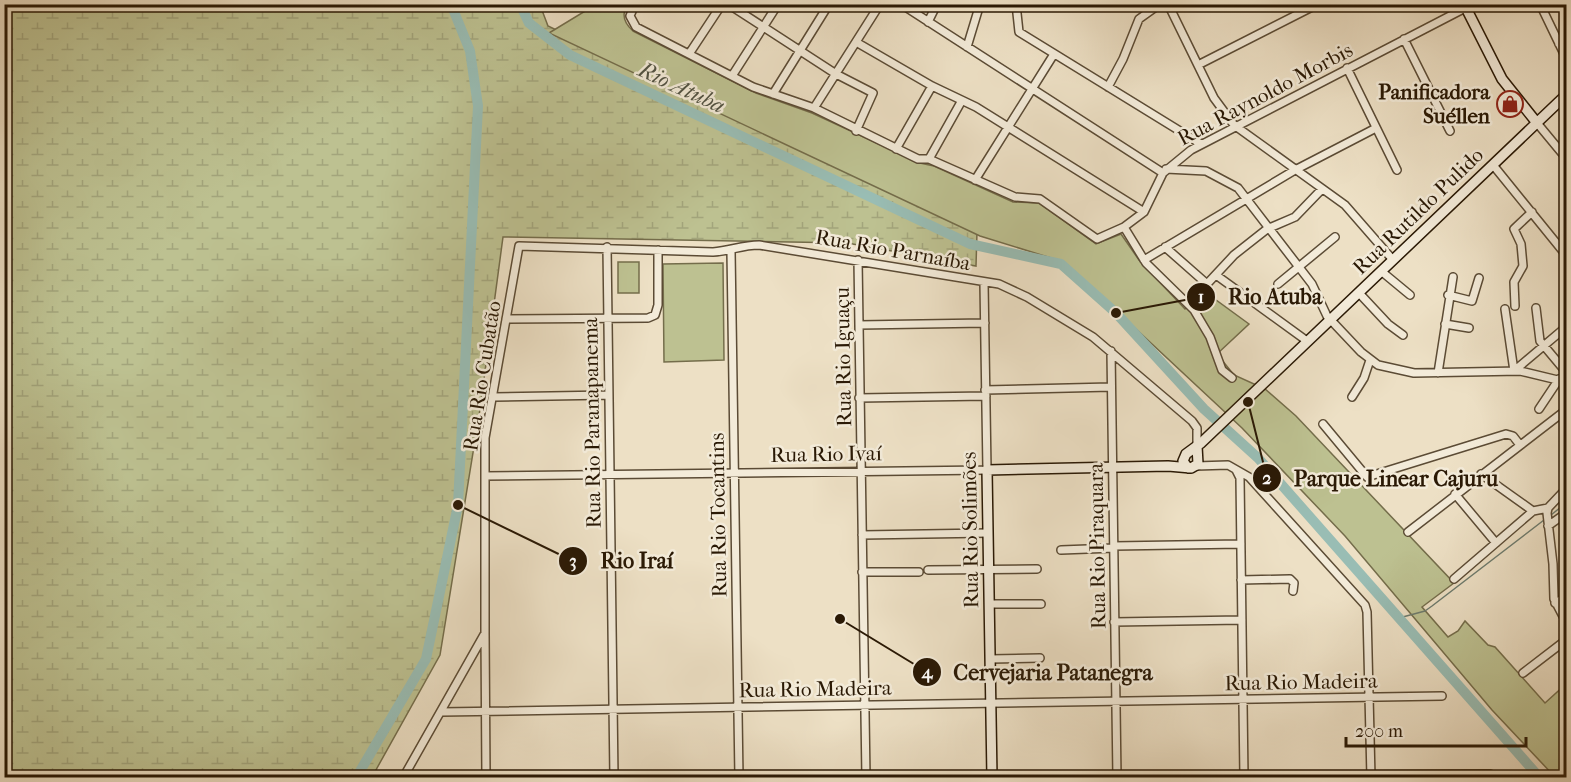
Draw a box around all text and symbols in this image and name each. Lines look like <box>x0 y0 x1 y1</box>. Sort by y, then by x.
street label: Rua Raynoldo Morbis <box>1173 38 1357 150</box>
water label: Rio Atuba <box>633 56 729 119</box>
place label: Panificadora Suéllen <box>1378 80 1491 128</box>
shop icon: Panificadora Suéllen <box>1495 89 1525 119</box>
street label: Rua Rutildo Pulido <box>1348 143 1488 279</box>
street label: Rua Rio Parnaíba <box>814 225 973 276</box>
callout: Rio Atuba <box>1186 277 1334 317</box>
text: Rio Atuba <box>1228 284 1323 310</box>
street label: Rua Rio Iguaçu <box>830 287 856 427</box>
text: 1 <box>1198 287 1204 308</box>
street label: Rua Rio Cubatão <box>458 299 506 453</box>
street label: Rua Rio Paranapanema <box>578 317 606 529</box>
street label: Rua Rio Tocantins <box>705 432 731 598</box>
street label: Rua Rio Ivaí <box>770 441 883 467</box>
street label: Rua Rio Solimões <box>957 451 983 609</box>
callout: Parque Linear Cajuru <box>1252 458 1510 498</box>
street label: Rua Rio Piraquara <box>1084 462 1110 629</box>
text: Parque Linear Cajuru <box>1294 466 1499 492</box>
text: 2 <box>1262 468 1272 489</box>
callout: Rio Iraí <box>558 541 685 581</box>
text: Rio Iraí <box>601 548 675 574</box>
text: 3 <box>569 551 577 572</box>
callout: Cervejaria Patanegra <box>912 652 1165 692</box>
text: Cervejaria Patanegra <box>953 660 1153 686</box>
text: 4 <box>921 662 934 683</box>
street label: Rua Rio Madeira <box>1224 669 1378 695</box>
street label: Rua Rio Madeira <box>738 676 892 702</box>
scale bar <box>1346 710 1526 748</box>
text: 200 m <box>1355 721 1403 742</box>

